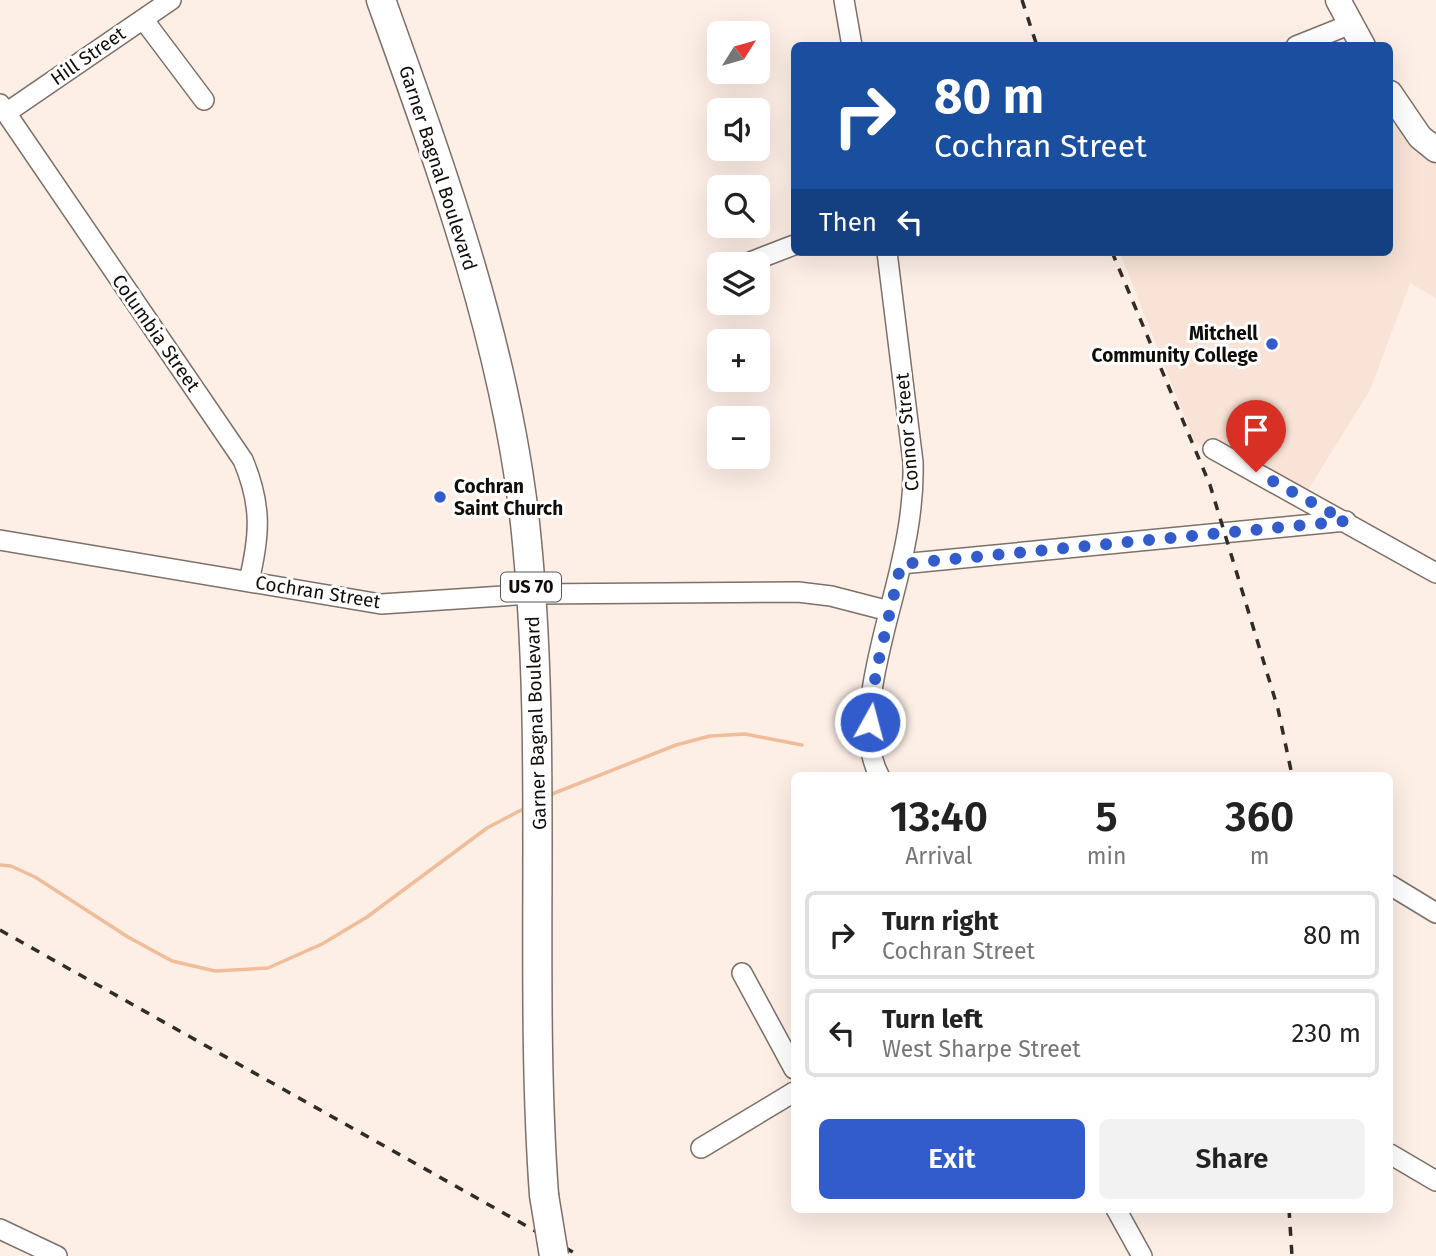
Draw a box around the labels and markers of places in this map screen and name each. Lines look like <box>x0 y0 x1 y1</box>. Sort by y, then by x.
place label: Mitchell Community College <box>1092 322 1258 367</box>
marker: Mitchell Community College <box>1264 336 1280 352</box>
pin <box>1226 400 1286 472</box>
place label: Cochran Saint Church <box>454 475 563 520</box>
marker: Cochran Saint Church <box>432 489 448 505</box>

